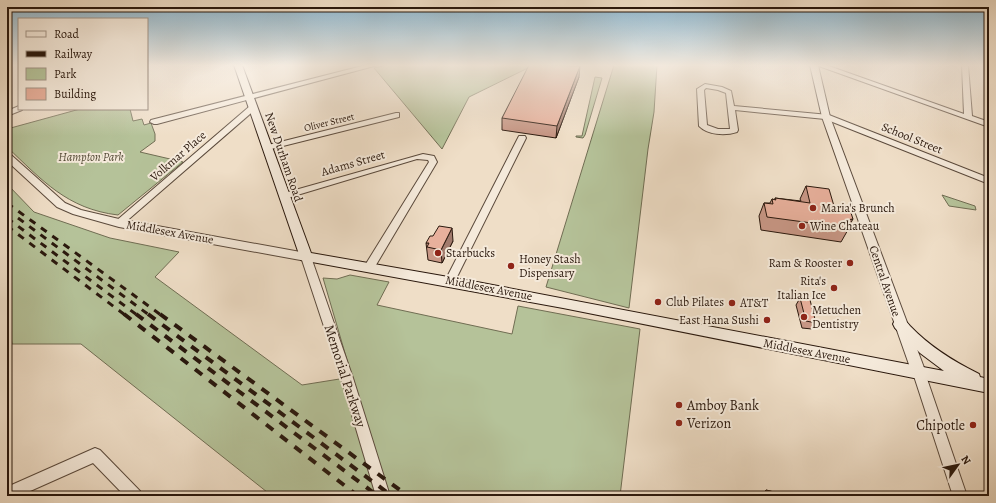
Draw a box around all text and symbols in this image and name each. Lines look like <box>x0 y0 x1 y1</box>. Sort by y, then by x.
legend <box>18 18 148 110</box>
text: Road <box>54 26 80 42</box>
text: Railway <box>54 46 93 62</box>
text: Park <box>54 66 77 82</box>
text: Building <box>54 86 96 102</box>
street label: Oliver Street <box>303 109 356 135</box>
street label: New Durham Road <box>261 110 307 204</box>
street label: School Street <box>879 119 945 157</box>
street label: Volkmar Place <box>146 127 209 185</box>
street label: Adams Street <box>318 146 387 180</box>
park label: Hampton Park <box>58 149 124 165</box>
place label: Maria's Brunch <box>821 200 895 216</box>
marker: Maria's Brunch <box>808 203 818 213</box>
street label: Middlesex Avenue <box>125 216 215 248</box>
place label: Wine Chateau <box>809 218 880 234</box>
marker: Wine Chateau <box>797 221 807 231</box>
street label: Central Avenue <box>865 243 905 319</box>
place label: Starbucks <box>446 245 495 261</box>
marker: Starbucks <box>433 248 443 258</box>
place label: Honey Stash Dispensary <box>519 251 581 281</box>
place label: Ram & Rooster <box>768 255 842 271</box>
marker: Ram & Rooster <box>845 258 855 268</box>
marker: Honey Stash Dispensary <box>506 261 516 271</box>
street label: Middlesex Avenue <box>444 272 534 304</box>
place label: Rita's Italian Ice <box>777 273 826 303</box>
marker: Rita's Italian Ice <box>829 283 839 293</box>
place label: Club Pilates <box>666 294 724 310</box>
place label: AT&T <box>739 295 769 311</box>
marker: Club Pilates <box>653 297 663 307</box>
marker: AT&T <box>727 298 737 308</box>
place label: Metuchen Dentistry <box>812 302 862 332</box>
place label: East Hana Sushi <box>679 312 759 328</box>
marker: Metuchen Dentistry <box>799 312 809 322</box>
marker: East Hana Sushi <box>762 315 772 325</box>
street label: Memorial Parkway <box>319 322 371 430</box>
street label: Middlesex Avenue <box>762 335 852 367</box>
place label: Amboy Bank <box>686 396 759 415</box>
marker: Amboy Bank <box>674 400 684 410</box>
place label: Verizon <box>686 414 731 433</box>
place label: Chipotle <box>916 416 965 435</box>
marker: Verizon <box>674 418 684 428</box>
marker: Chipotle <box>968 420 978 430</box>
north arrow <box>938 445 978 485</box>
text: N <box>957 452 974 467</box>

